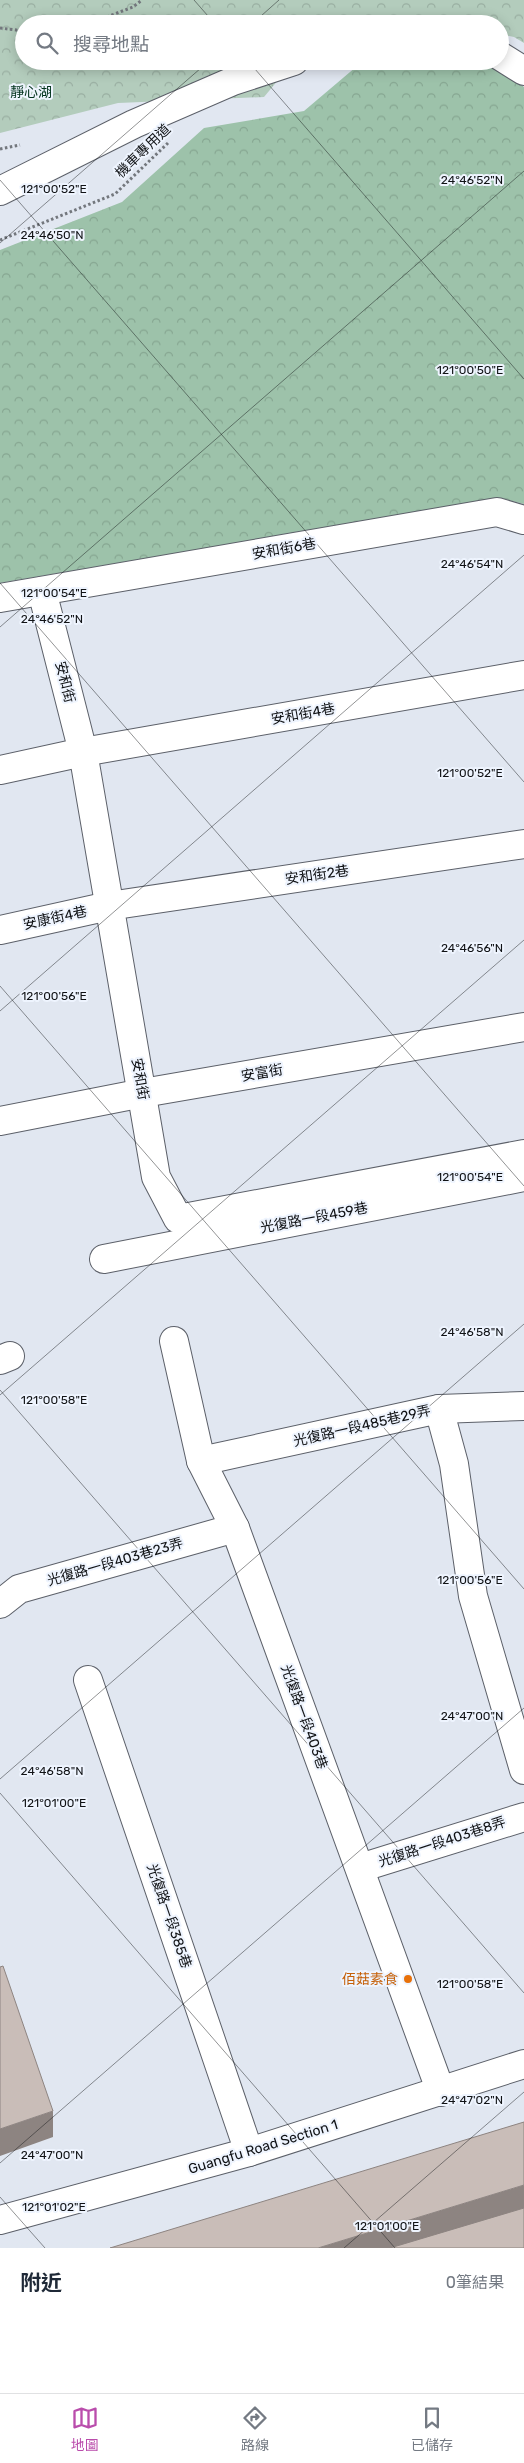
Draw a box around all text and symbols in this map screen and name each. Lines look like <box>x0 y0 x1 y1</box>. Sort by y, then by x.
search box <box>15 15 509 70</box>
icon: search <box>33 29 61 57</box>
text: 搜尋地點 <box>73 33 149 56</box>
park label: 靜心湖 <box>10 84 52 101</box>
street label: 機車專用道 <box>112 121 174 181</box>
text: 24°46'52"N <box>441 173 503 187</box>
text: 121°00'52"E <box>21 182 87 196</box>
text: 24°46'50"N <box>21 228 83 242</box>
text: 121°00'50"E <box>437 363 503 377</box>
street label: 安和街6巷 <box>251 535 317 563</box>
text: 24°46'54"N <box>441 557 503 571</box>
text: 121°00'54"E <box>21 586 87 600</box>
text: 24°46'52"N <box>21 612 83 626</box>
street label: 安和街 <box>52 660 78 704</box>
street label: 安和街4巷 <box>270 700 336 728</box>
text: 121°00'52"E <box>437 766 503 780</box>
street label: 安和街2巷 <box>284 862 350 888</box>
street label: 安康街4巷 <box>22 903 88 933</box>
text: 24°46'56"N <box>441 941 503 955</box>
text: 121°00'56"E <box>21 989 87 1003</box>
street label: 安和街 <box>128 1057 152 1101</box>
street label: 安富街 <box>240 1061 284 1085</box>
text: 121°00'54"E <box>437 1170 503 1184</box>
street label: 光復路一段459巷 <box>259 1199 369 1237</box>
text: 24°46'58"N <box>441 1325 503 1339</box>
text: 121°00'58"E <box>21 1393 87 1407</box>
street label: 光復路一段485巷29弄 <box>292 1402 432 1450</box>
street label: 光復路一段403巷23弄 <box>45 1534 185 1590</box>
text: 121°00'56"E <box>437 1573 503 1587</box>
street label: 光復路一段403巷 <box>277 1662 331 1772</box>
text: 24°47'00"N <box>441 1709 503 1723</box>
text: 24°46'58"N <box>21 1764 83 1778</box>
text: 121°01'00"E <box>22 1796 86 1810</box>
street label: 光復路一段403巷8弄 <box>376 1813 508 1871</box>
street label: 光復路一段385巷 <box>143 1861 195 1971</box>
place label: 佰菇素食 <box>342 1971 398 1988</box>
marker: 佰菇素食 <box>402 1973 414 1985</box>
text: 121°00'58"E <box>437 1977 503 1991</box>
text: 24°47'02"N <box>441 2093 503 2107</box>
street label: Guangfu Road Section 1 <box>186 2116 340 2178</box>
text: 24°47'00"N <box>21 2148 83 2162</box>
text: 121°01'02"E <box>22 2200 86 2214</box>
text: 121°01'00"E <box>355 2219 419 2233</box>
text: 附近 <box>20 2270 62 2295</box>
text: 0筆結果 <box>446 2273 504 2292</box>
tab: 地圖 <box>71 2404 99 2454</box>
tab: 路線 <box>241 2404 269 2454</box>
tab: 已儲存 <box>411 2404 453 2454</box>

